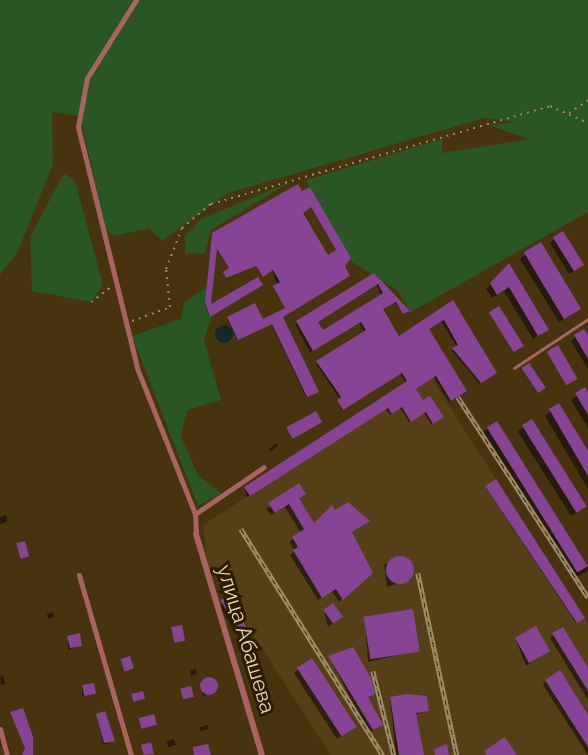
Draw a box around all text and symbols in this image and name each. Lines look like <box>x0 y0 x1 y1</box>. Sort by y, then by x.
street label: улица Абашева <box>211 561 281 717</box>

